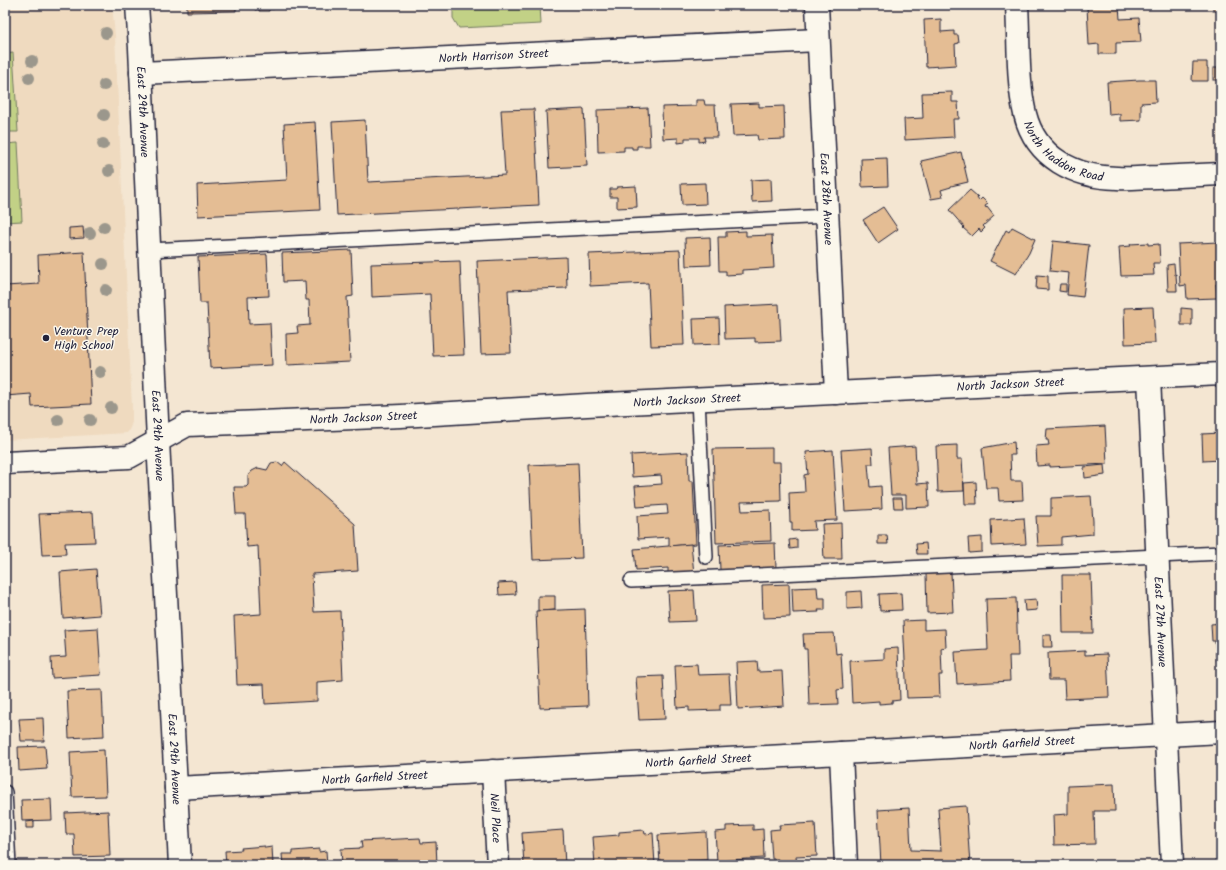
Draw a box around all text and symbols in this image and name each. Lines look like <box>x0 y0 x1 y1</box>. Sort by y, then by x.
street label: North Harrison Street <box>438 44 549 68</box>
street label: East 29th Avenue <box>131 66 154 159</box>
street label: North Haddon Road <box>1018 118 1106 187</box>
street label: East 28th Avenue <box>814 152 838 246</box>
place label: Venture Prep High School <box>54 322 119 355</box>
marker: Venture Prep High School <box>41 333 51 343</box>
street label: North Jackson Street <box>956 373 1065 397</box>
street label: North Jackson Street <box>633 388 742 413</box>
street label: East 29th Avenue <box>146 389 169 482</box>
street label: North Jackson Street <box>309 406 418 430</box>
street label: East 27th Avenue <box>1148 576 1172 668</box>
street label: East 29th Avenue <box>162 713 186 806</box>
street label: North Garfield Street <box>968 731 1076 756</box>
street label: North Garfield Street <box>645 749 752 773</box>
street label: North Garfield Street <box>321 766 429 790</box>
street label: Neil Place <box>484 792 506 844</box>

